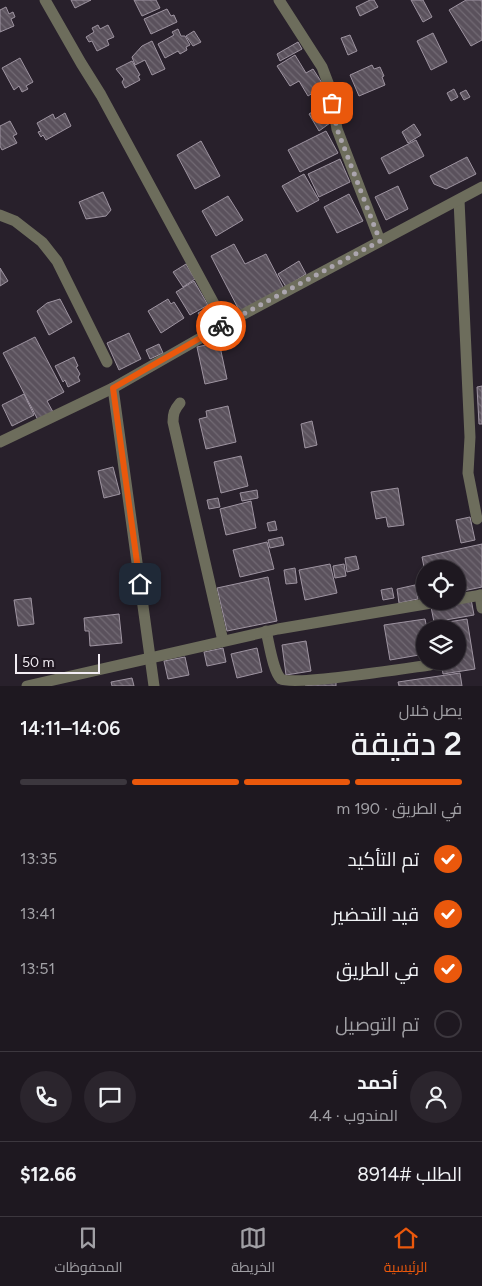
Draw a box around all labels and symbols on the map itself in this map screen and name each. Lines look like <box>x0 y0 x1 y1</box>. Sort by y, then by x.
pin <box>311 82 353 124</box>
courier <box>196 301 246 351</box>
pin <box>119 563 161 605</box>
scale bar <box>15 651 100 674</box>

